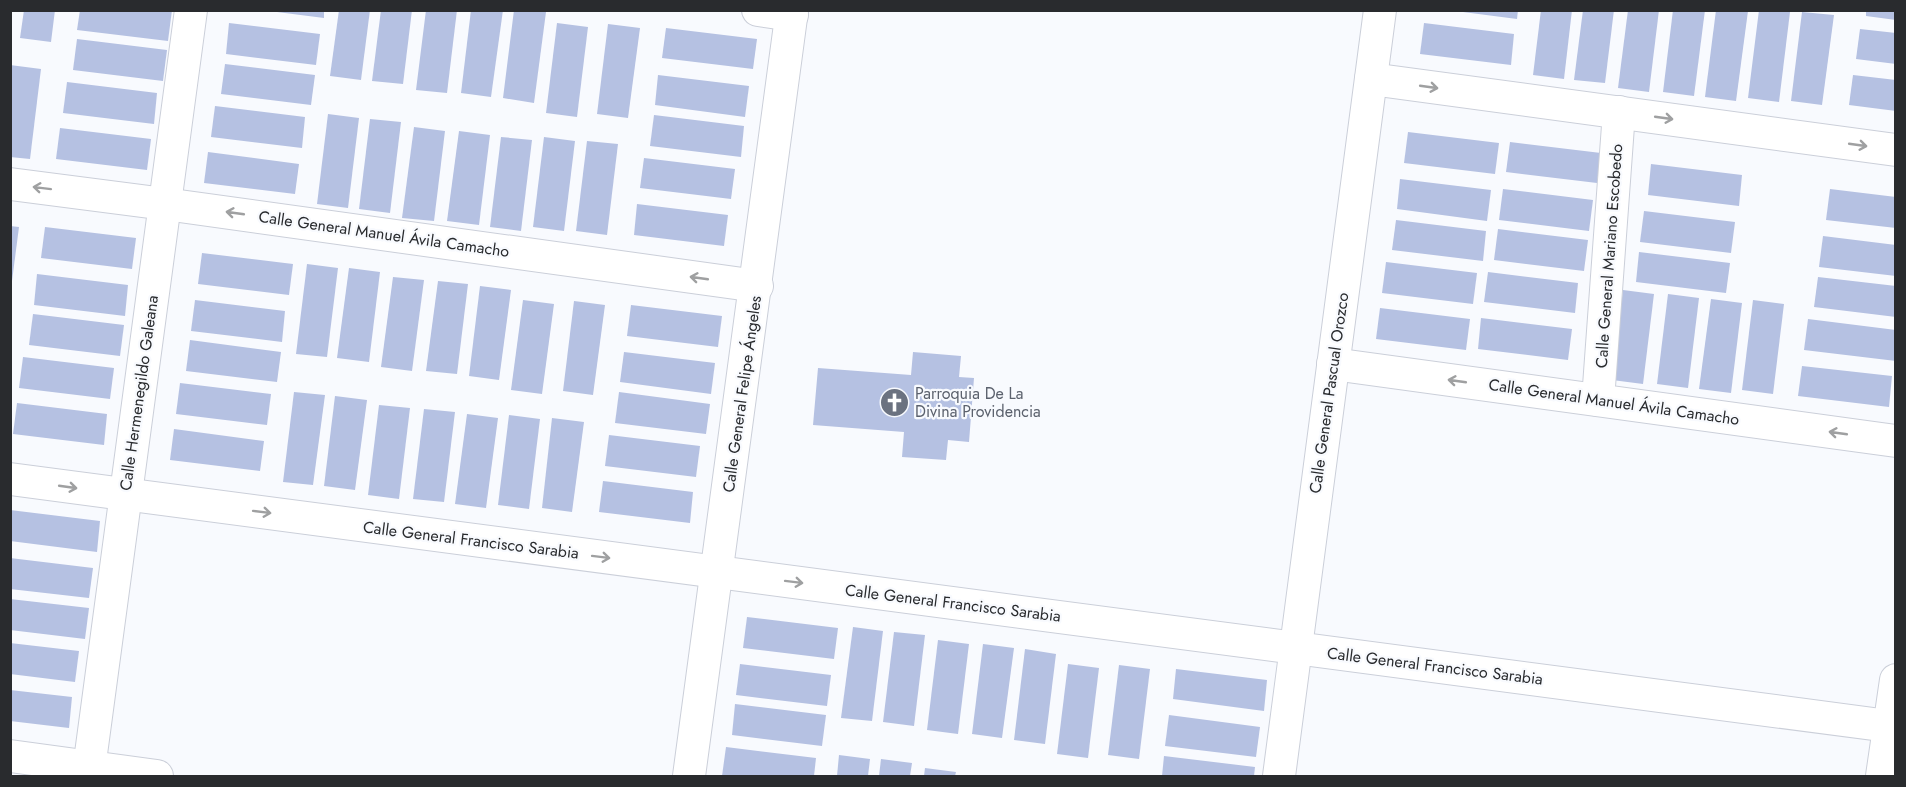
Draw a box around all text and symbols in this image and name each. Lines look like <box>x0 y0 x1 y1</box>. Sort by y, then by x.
one-way arrow <box>1419 81 1439 92</box>
one-way arrow <box>1654 113 1674 124</box>
one-way arrow <box>1847 139 1867 150</box>
street label: Calle General Mariano Escobedo <box>1590 143 1628 369</box>
one-way arrow <box>32 182 52 193</box>
street label: Calle General Manuel Ávila Camacho <box>257 205 511 263</box>
one-way arrow <box>226 208 246 219</box>
one-way arrow <box>689 273 709 284</box>
street label: Calle General Pascual Orozco <box>1304 291 1355 495</box>
street label: Calle Hermenegildo Galeana <box>114 294 164 492</box>
street label: Calle General Felipe Ángeles <box>717 294 767 494</box>
street label: Calle General Manuel Ávila Camacho <box>1487 373 1741 431</box>
one-way arrow <box>1448 375 1468 386</box>
place label: Parroquia De La Divina Providencia <box>915 382 1041 423</box>
church icon: Parroquia De La Divina Providencia <box>878 386 910 418</box>
one-way arrow <box>1828 427 1848 438</box>
one-way arrow <box>58 482 78 493</box>
one-way arrow <box>251 507 271 518</box>
street label: Calle General Francisco Sarabia <box>362 515 580 565</box>
one-way arrow <box>591 551 610 562</box>
one-way arrow <box>784 577 804 588</box>
street label: Calle General Francisco Sarabia <box>844 578 1062 628</box>
street label: Calle General Francisco Sarabia <box>1326 641 1544 691</box>

